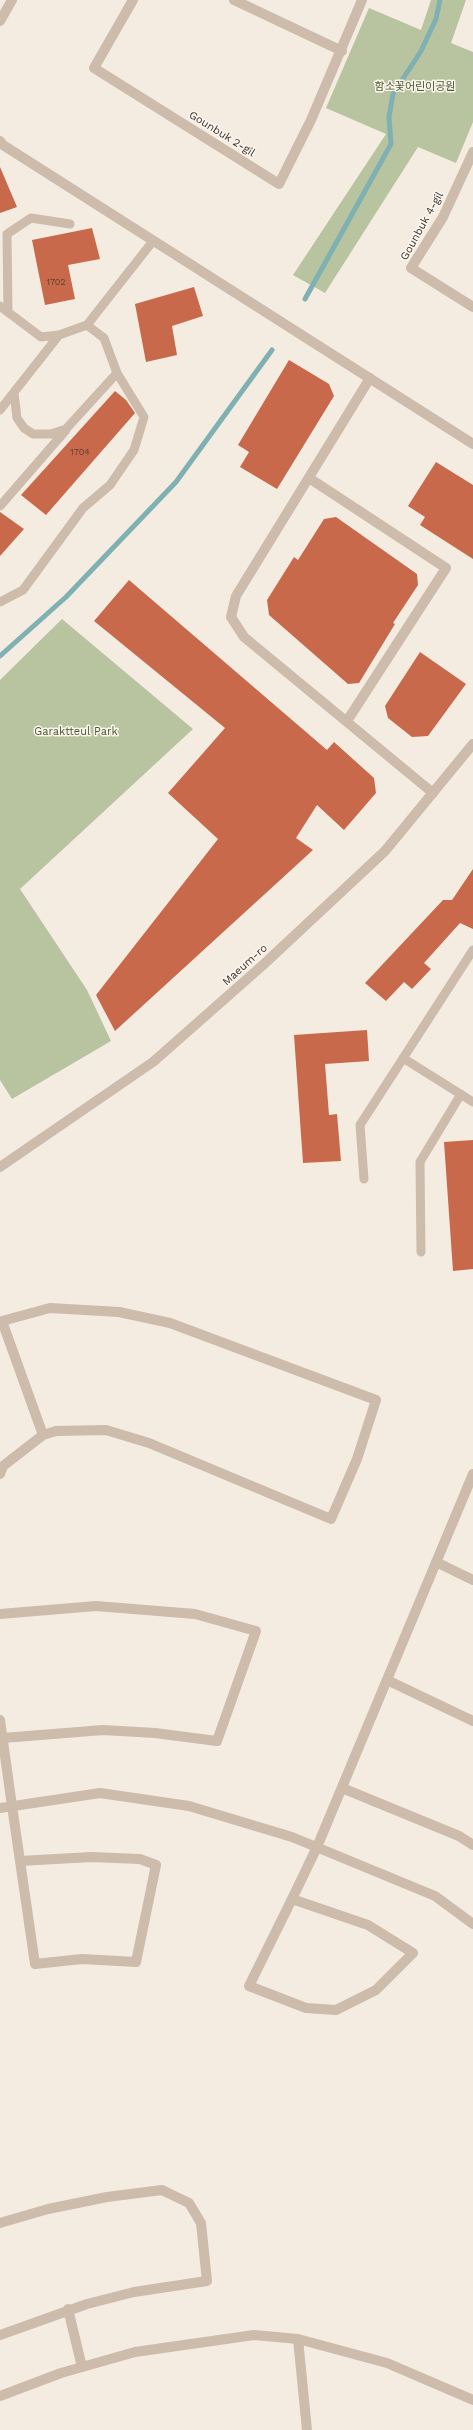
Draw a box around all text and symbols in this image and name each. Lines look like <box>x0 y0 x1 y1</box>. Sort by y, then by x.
park label: 함소꽃어린이공원 <box>375 80 455 94</box>
street label: Gounbuk 2-gil <box>186 108 258 160</box>
street label: Gounbuk 4-gil <box>398 189 446 263</box>
house number: 1702 <box>46 277 66 287</box>
house number: 1704 <box>70 447 90 457</box>
park label: Garaktteul Park <box>34 725 118 739</box>
street label: Maeum-ro <box>220 941 270 989</box>

